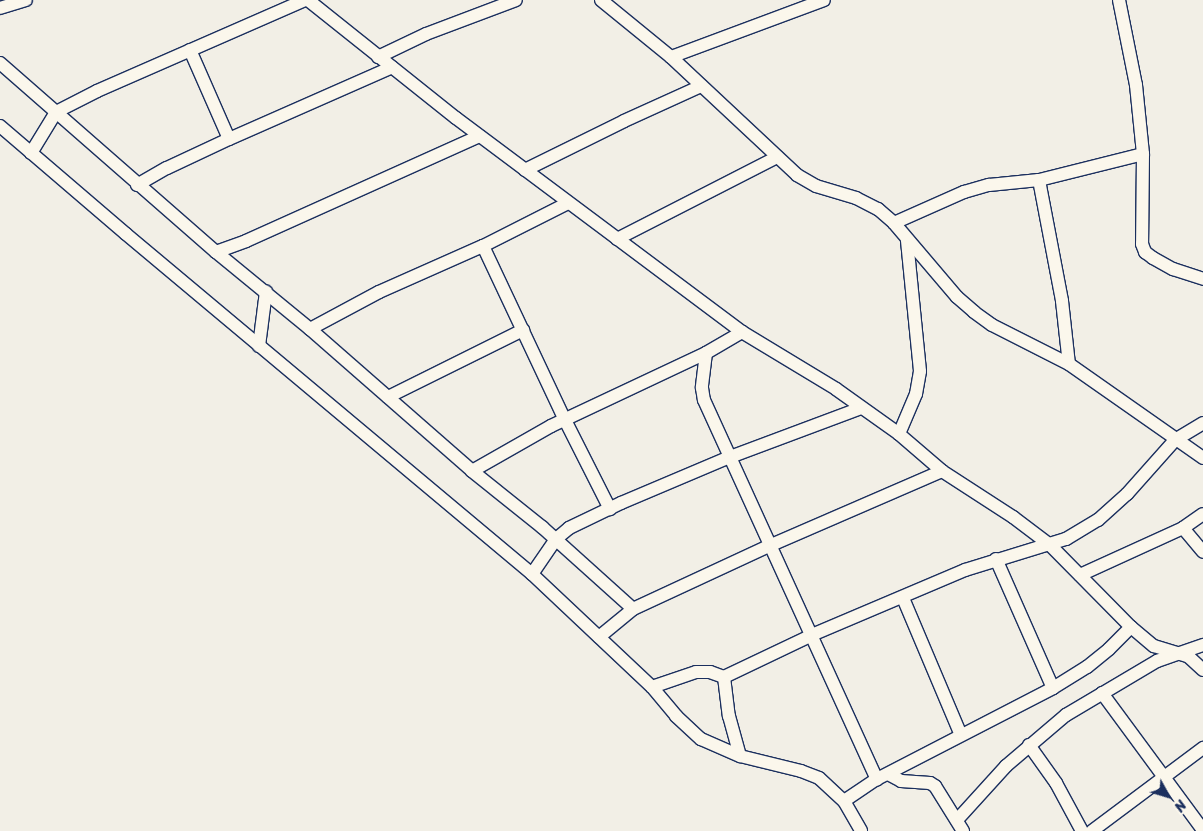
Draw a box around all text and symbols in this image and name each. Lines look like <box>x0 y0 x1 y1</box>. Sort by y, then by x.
north arrow <box>1143 771 1193 821</box>
text: N <box>1167 794 1193 817</box>

